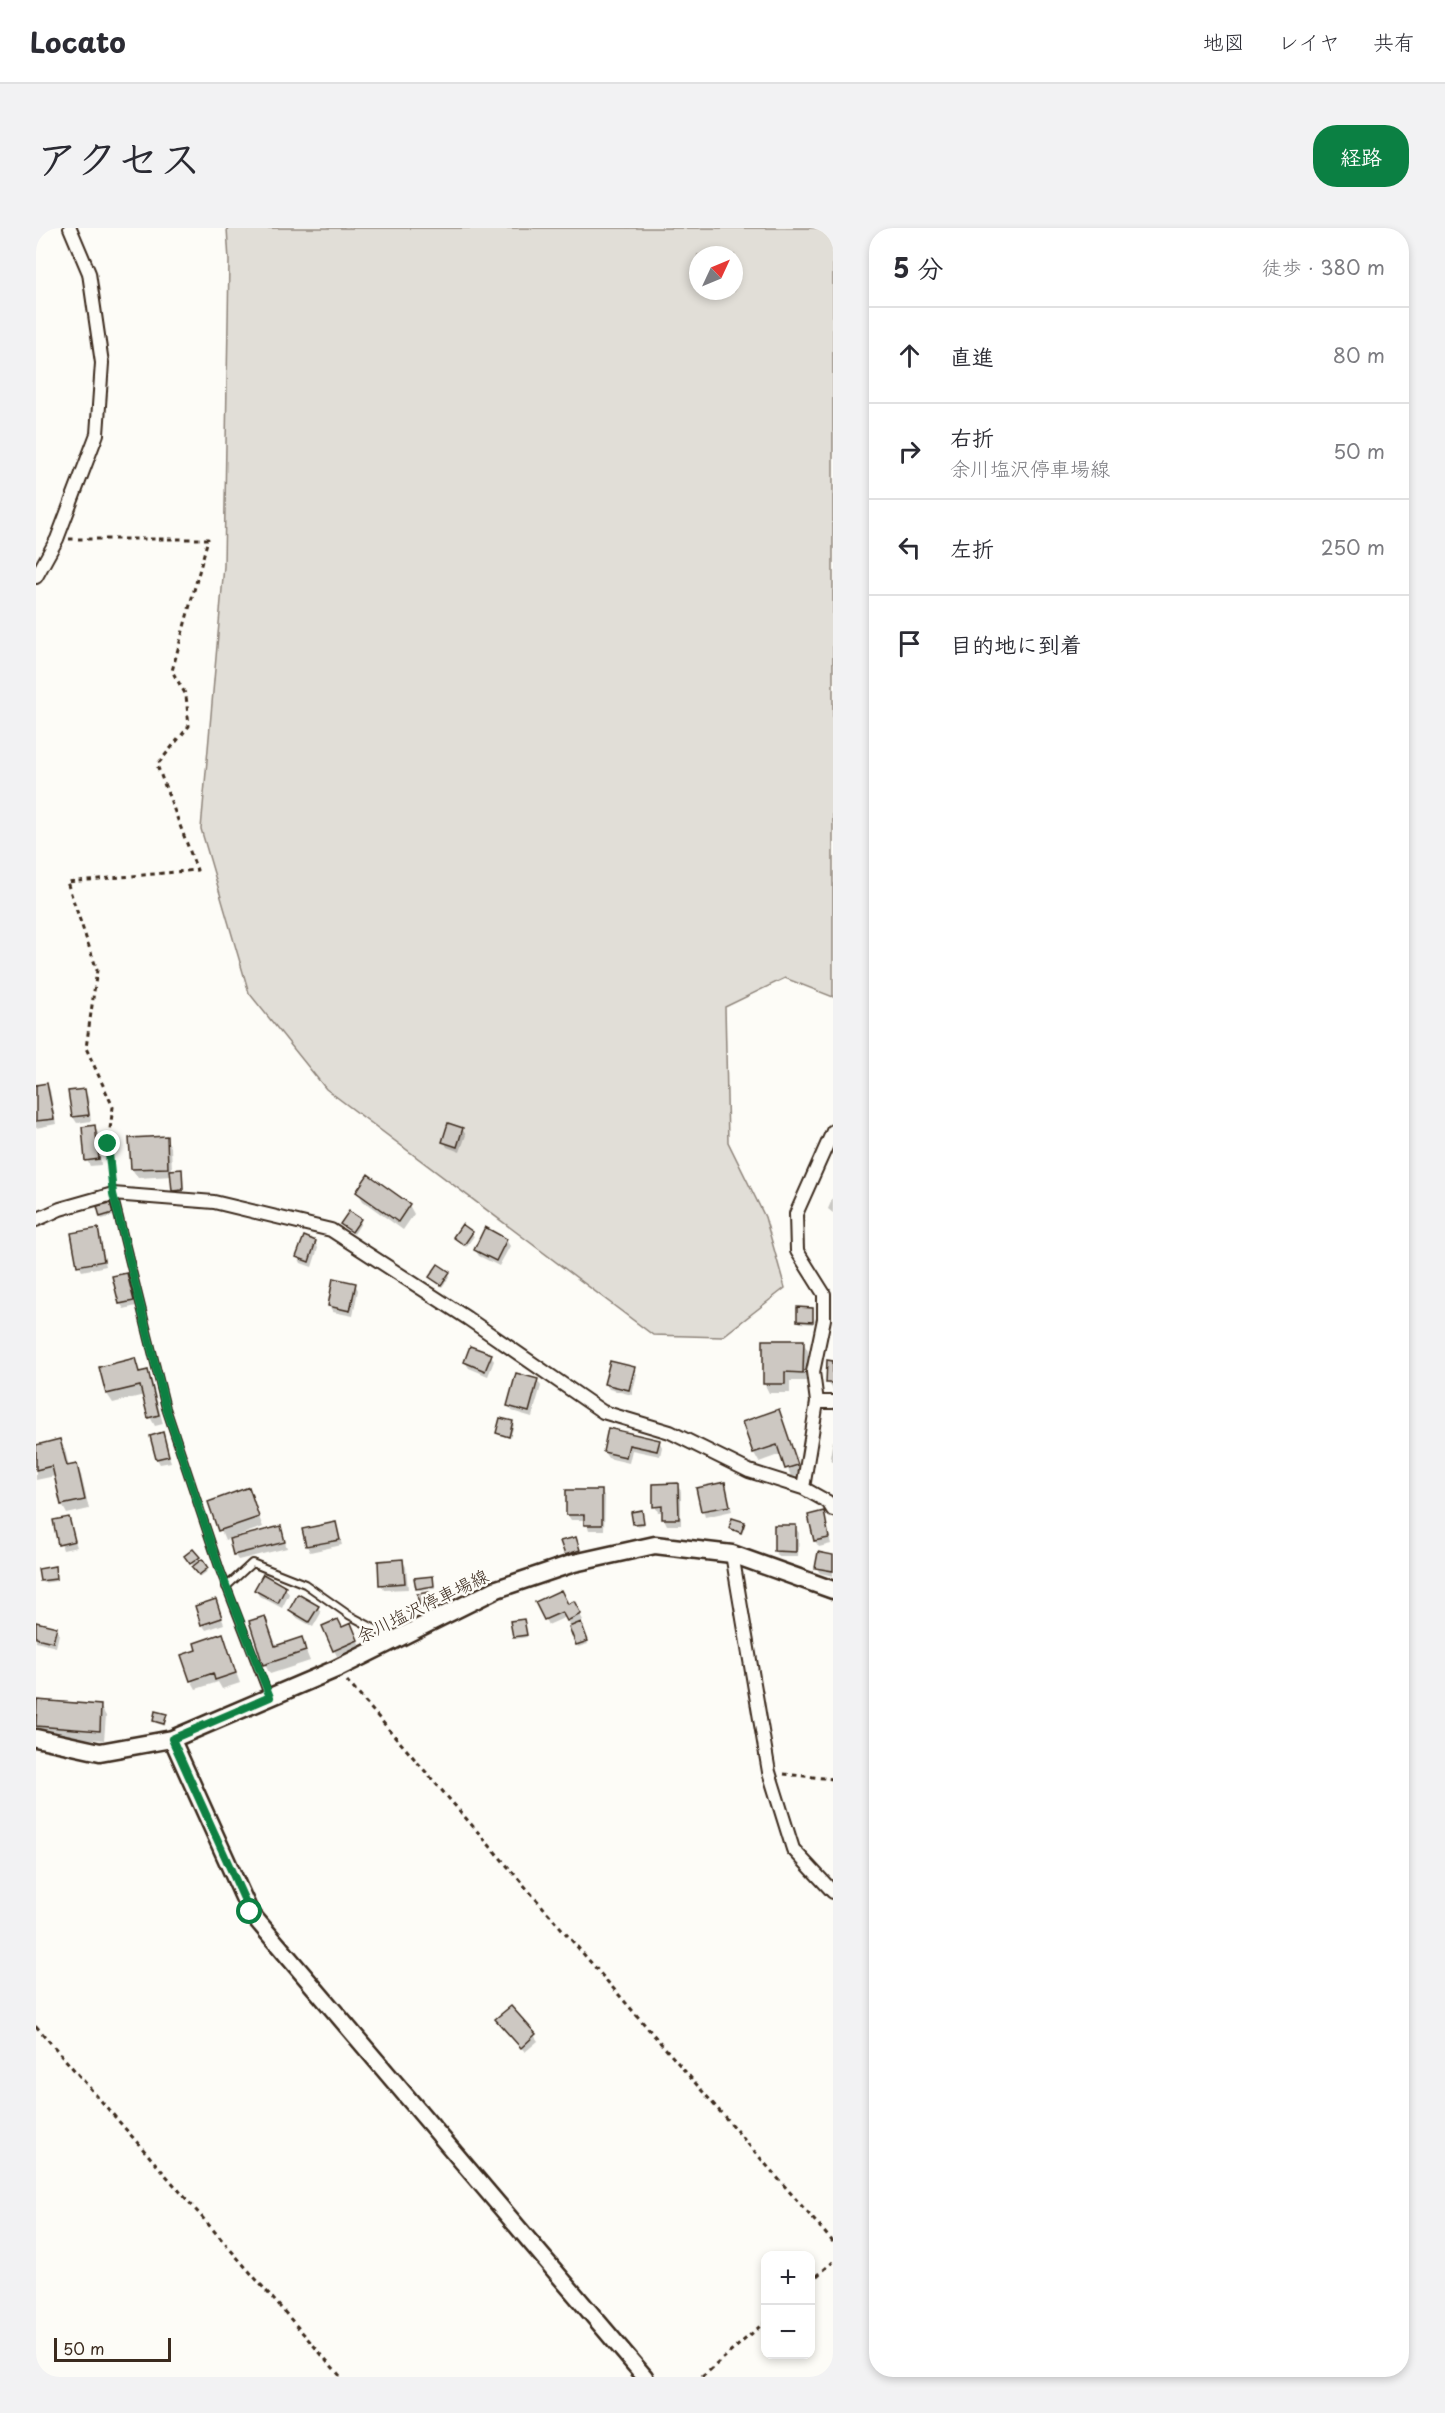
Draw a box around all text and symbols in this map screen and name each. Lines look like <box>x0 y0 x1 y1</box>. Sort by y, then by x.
text: Locato <box>30 20 126 63</box>
text: 地図 <box>1203 25 1245 57</box>
text: レイヤ <box>1278 25 1340 57</box>
text: 共有 <box>1373 25 1415 57</box>
text: アクセス <box>36 125 201 188</box>
button: 経路 <box>1313 125 1409 187</box>
north arrow <box>689 246 743 300</box>
text: 5 分 <box>893 248 943 287</box>
text: 徒歩 · 380 m <box>1262 252 1385 282</box>
icon: ahead <box>893 339 926 372</box>
text: 直進 <box>950 339 994 372</box>
text: 80 m <box>1333 340 1385 370</box>
text: 右折 <box>950 420 994 453</box>
icon: right <box>893 435 926 468</box>
text: 50 m <box>1333 436 1385 466</box>
text: 余川塩沢停車場線 <box>950 453 1110 483</box>
icon: left <box>893 531 926 564</box>
text: 左折 <box>950 531 994 564</box>
text: 250 m <box>1321 532 1385 562</box>
icon: arrive <box>893 627 926 660</box>
text: 目的地に到着 <box>950 627 1082 660</box>
route end <box>94 1130 120 1156</box>
street label: 余川塩沢停車場線 <box>351 1561 493 1649</box>
route start <box>236 1898 262 1924</box>
map controls <box>761 2251 815 2359</box>
button: + <box>761 2251 815 2305</box>
button: − <box>761 2305 815 2359</box>
scale bar <box>54 2335 171 2362</box>
text: 50 m <box>63 2336 104 2360</box>

